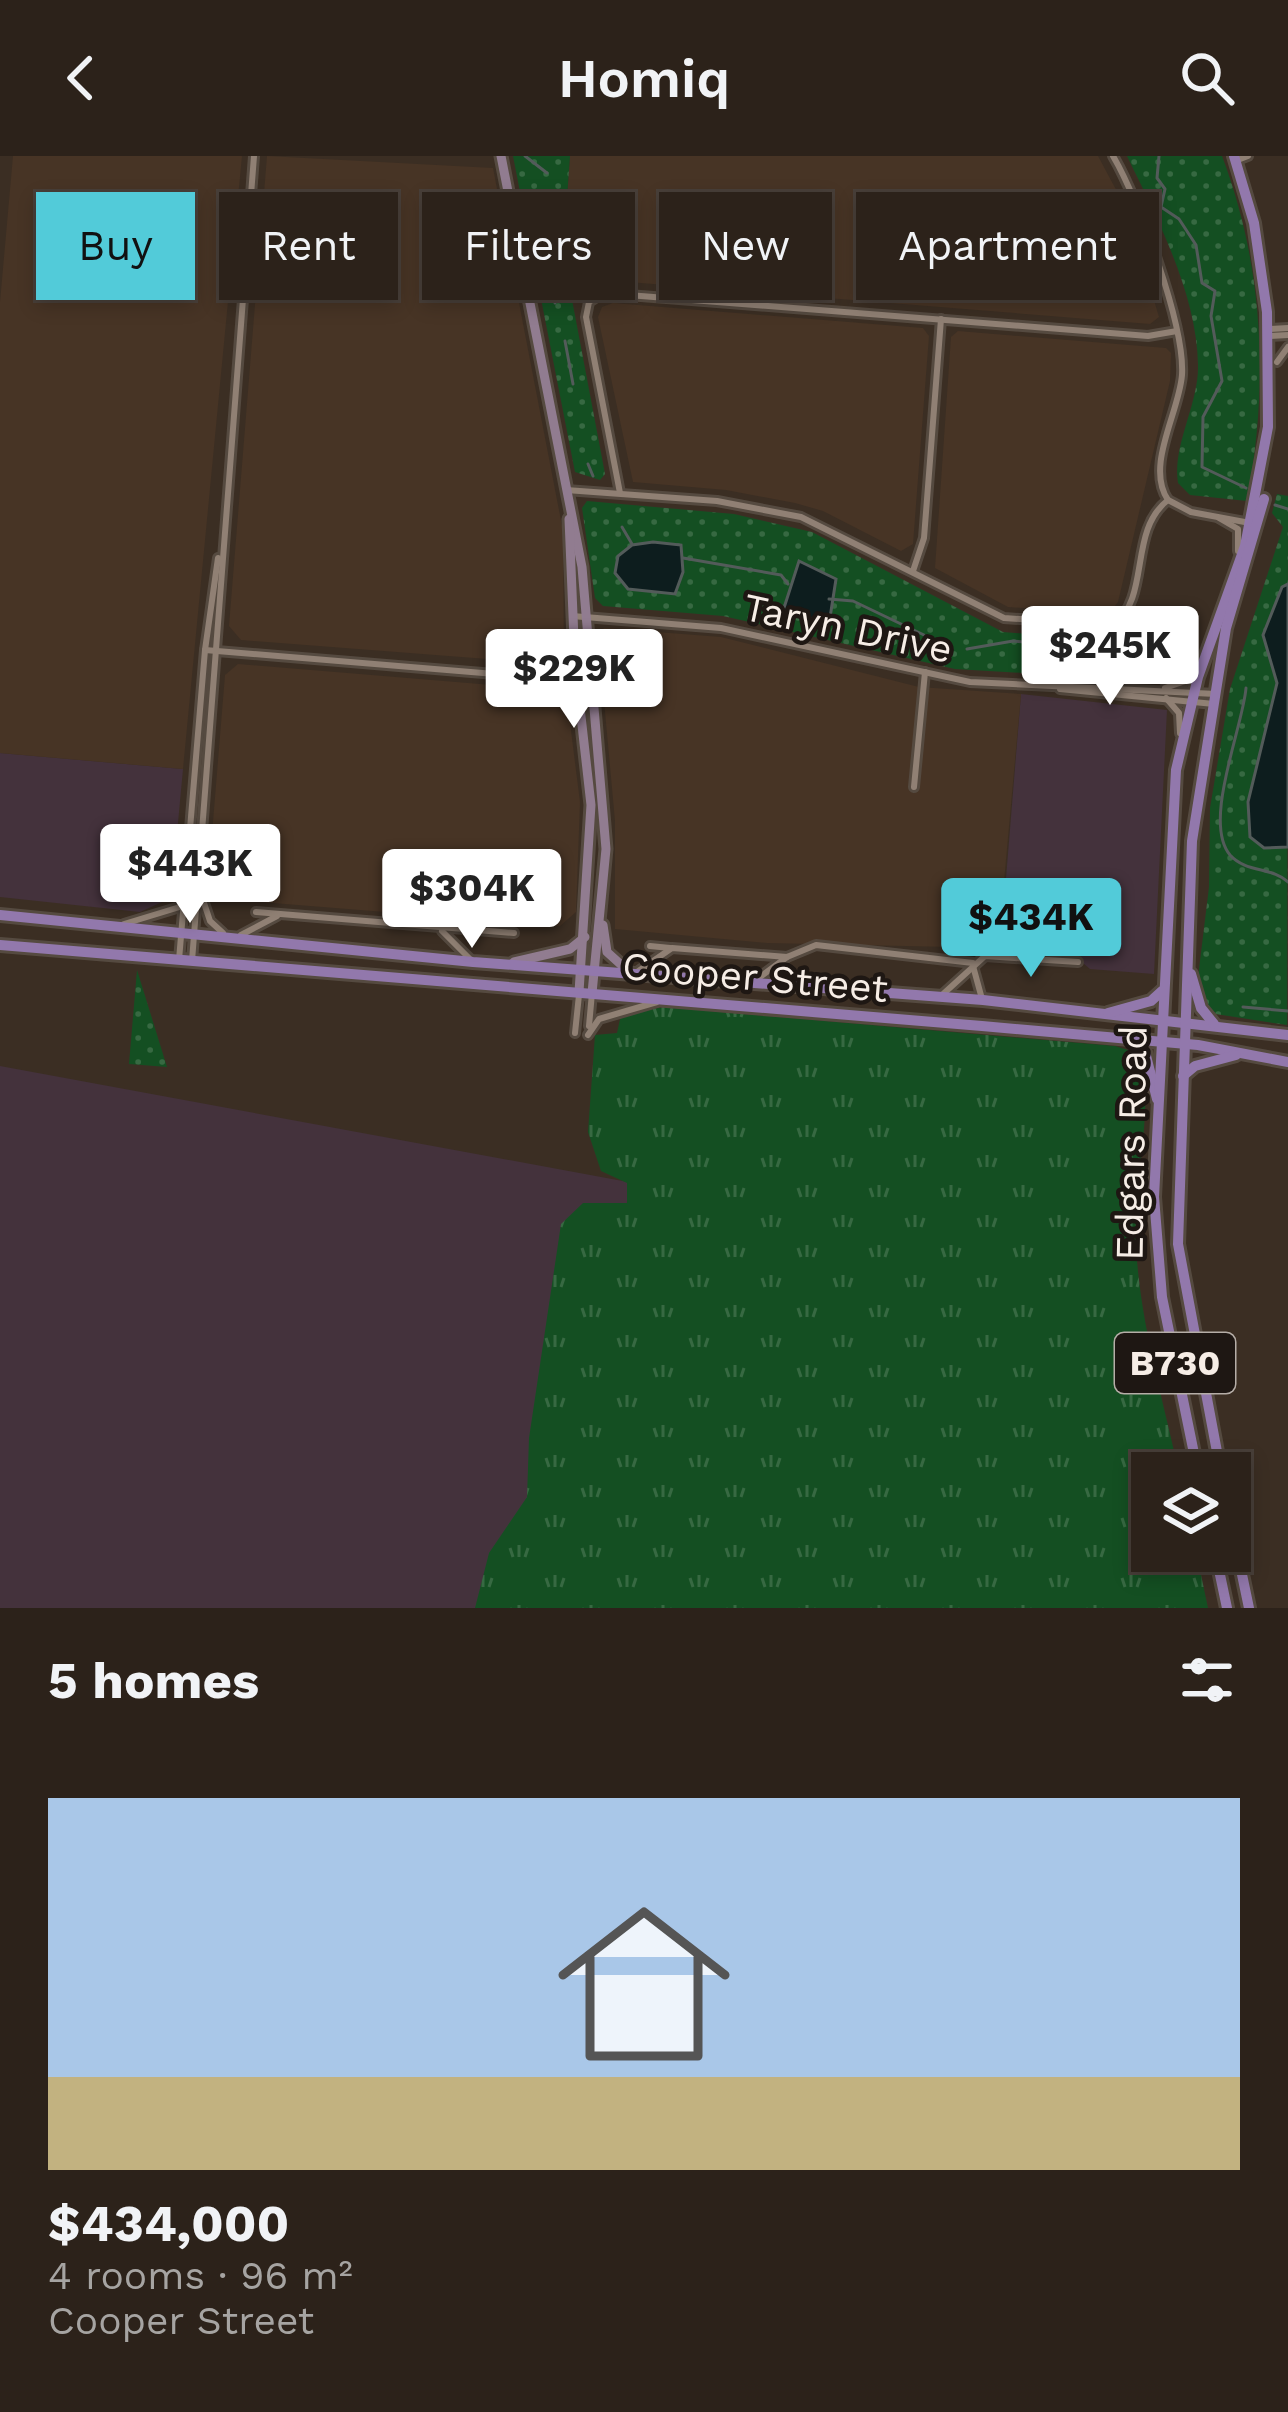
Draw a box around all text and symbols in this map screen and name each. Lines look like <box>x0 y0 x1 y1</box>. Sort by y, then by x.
icon: back <box>48 45 114 111</box>
icon: search <box>1174 45 1240 111</box>
text: Homiq <box>558 47 730 110</box>
chip: Buy <box>36 192 195 300</box>
chip: Rent <box>219 192 398 300</box>
chip: Filters <box>422 192 635 300</box>
chip: New <box>659 192 832 300</box>
chip: Apartment <box>856 192 1159 300</box>
street label: Taryn Drive <box>740 584 956 672</box>
pin: $245K <box>1026 606 1194 708</box>
text: $245K <box>1049 622 1171 667</box>
pin: $229K <box>490 629 658 731</box>
text: $229K <box>513 645 635 690</box>
pin: $443K <box>106 824 274 926</box>
text: $443K <box>127 840 253 885</box>
pin: $304K <box>388 849 556 951</box>
text: $304K <box>409 865 535 910</box>
pin: $434K <box>947 878 1115 980</box>
text: $434K <box>968 894 1094 939</box>
street label: Cooper Street <box>620 943 890 1011</box>
street label: Edgars Road <box>1106 1025 1156 1261</box>
road number: B730 <box>1115 1333 1235 1393</box>
map controls <box>1131 1452 1251 1572</box>
button: layers <box>1131 1452 1251 1572</box>
icon: filters <box>1174 1647 1240 1713</box>
text: 5 homes <box>48 1651 259 1710</box>
icon: home <box>536 1876 752 2092</box>
text: $434,000 <box>48 2194 289 2253</box>
text: 4 rooms · 96 m² <box>48 2253 353 2298</box>
text: Cooper Street <box>48 2298 314 2343</box>

